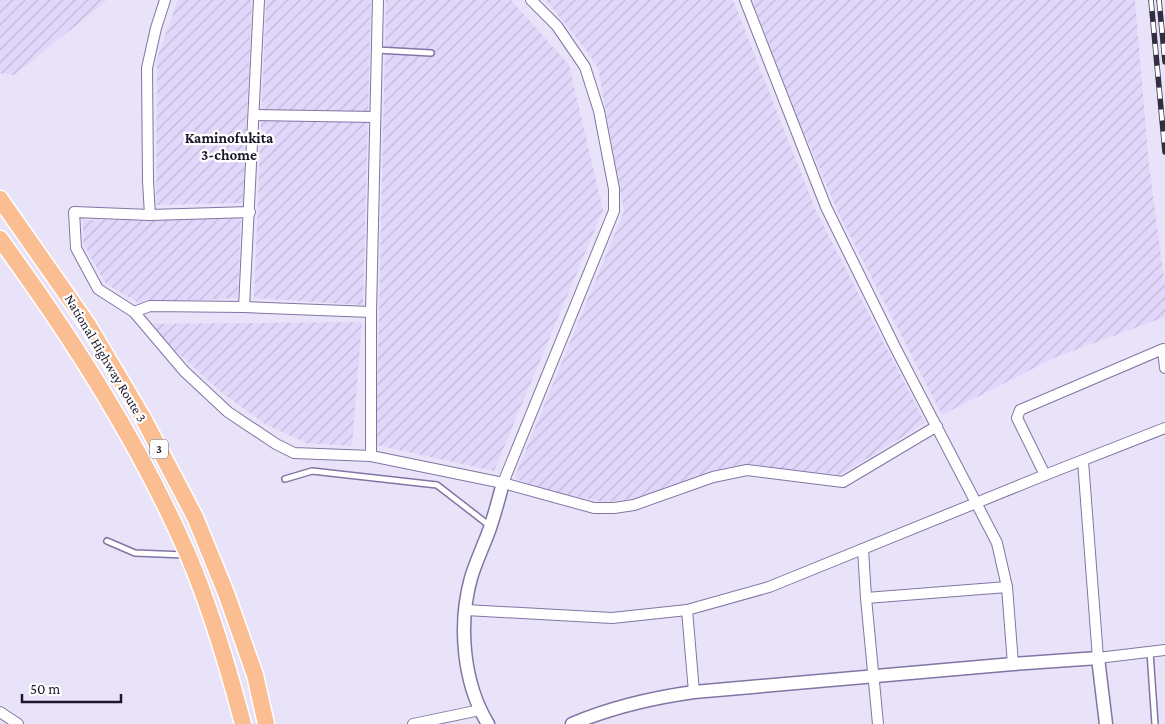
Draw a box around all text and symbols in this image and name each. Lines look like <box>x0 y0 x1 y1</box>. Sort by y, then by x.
district label: Kaminofukita 3-chome <box>185 130 274 163</box>
street label: National Highway Route 3 <box>62 291 150 425</box>
road number: 3 <box>150 439 168 458</box>
scale bar <box>22 672 121 704</box>
text: 50 m <box>30 681 60 697</box>

